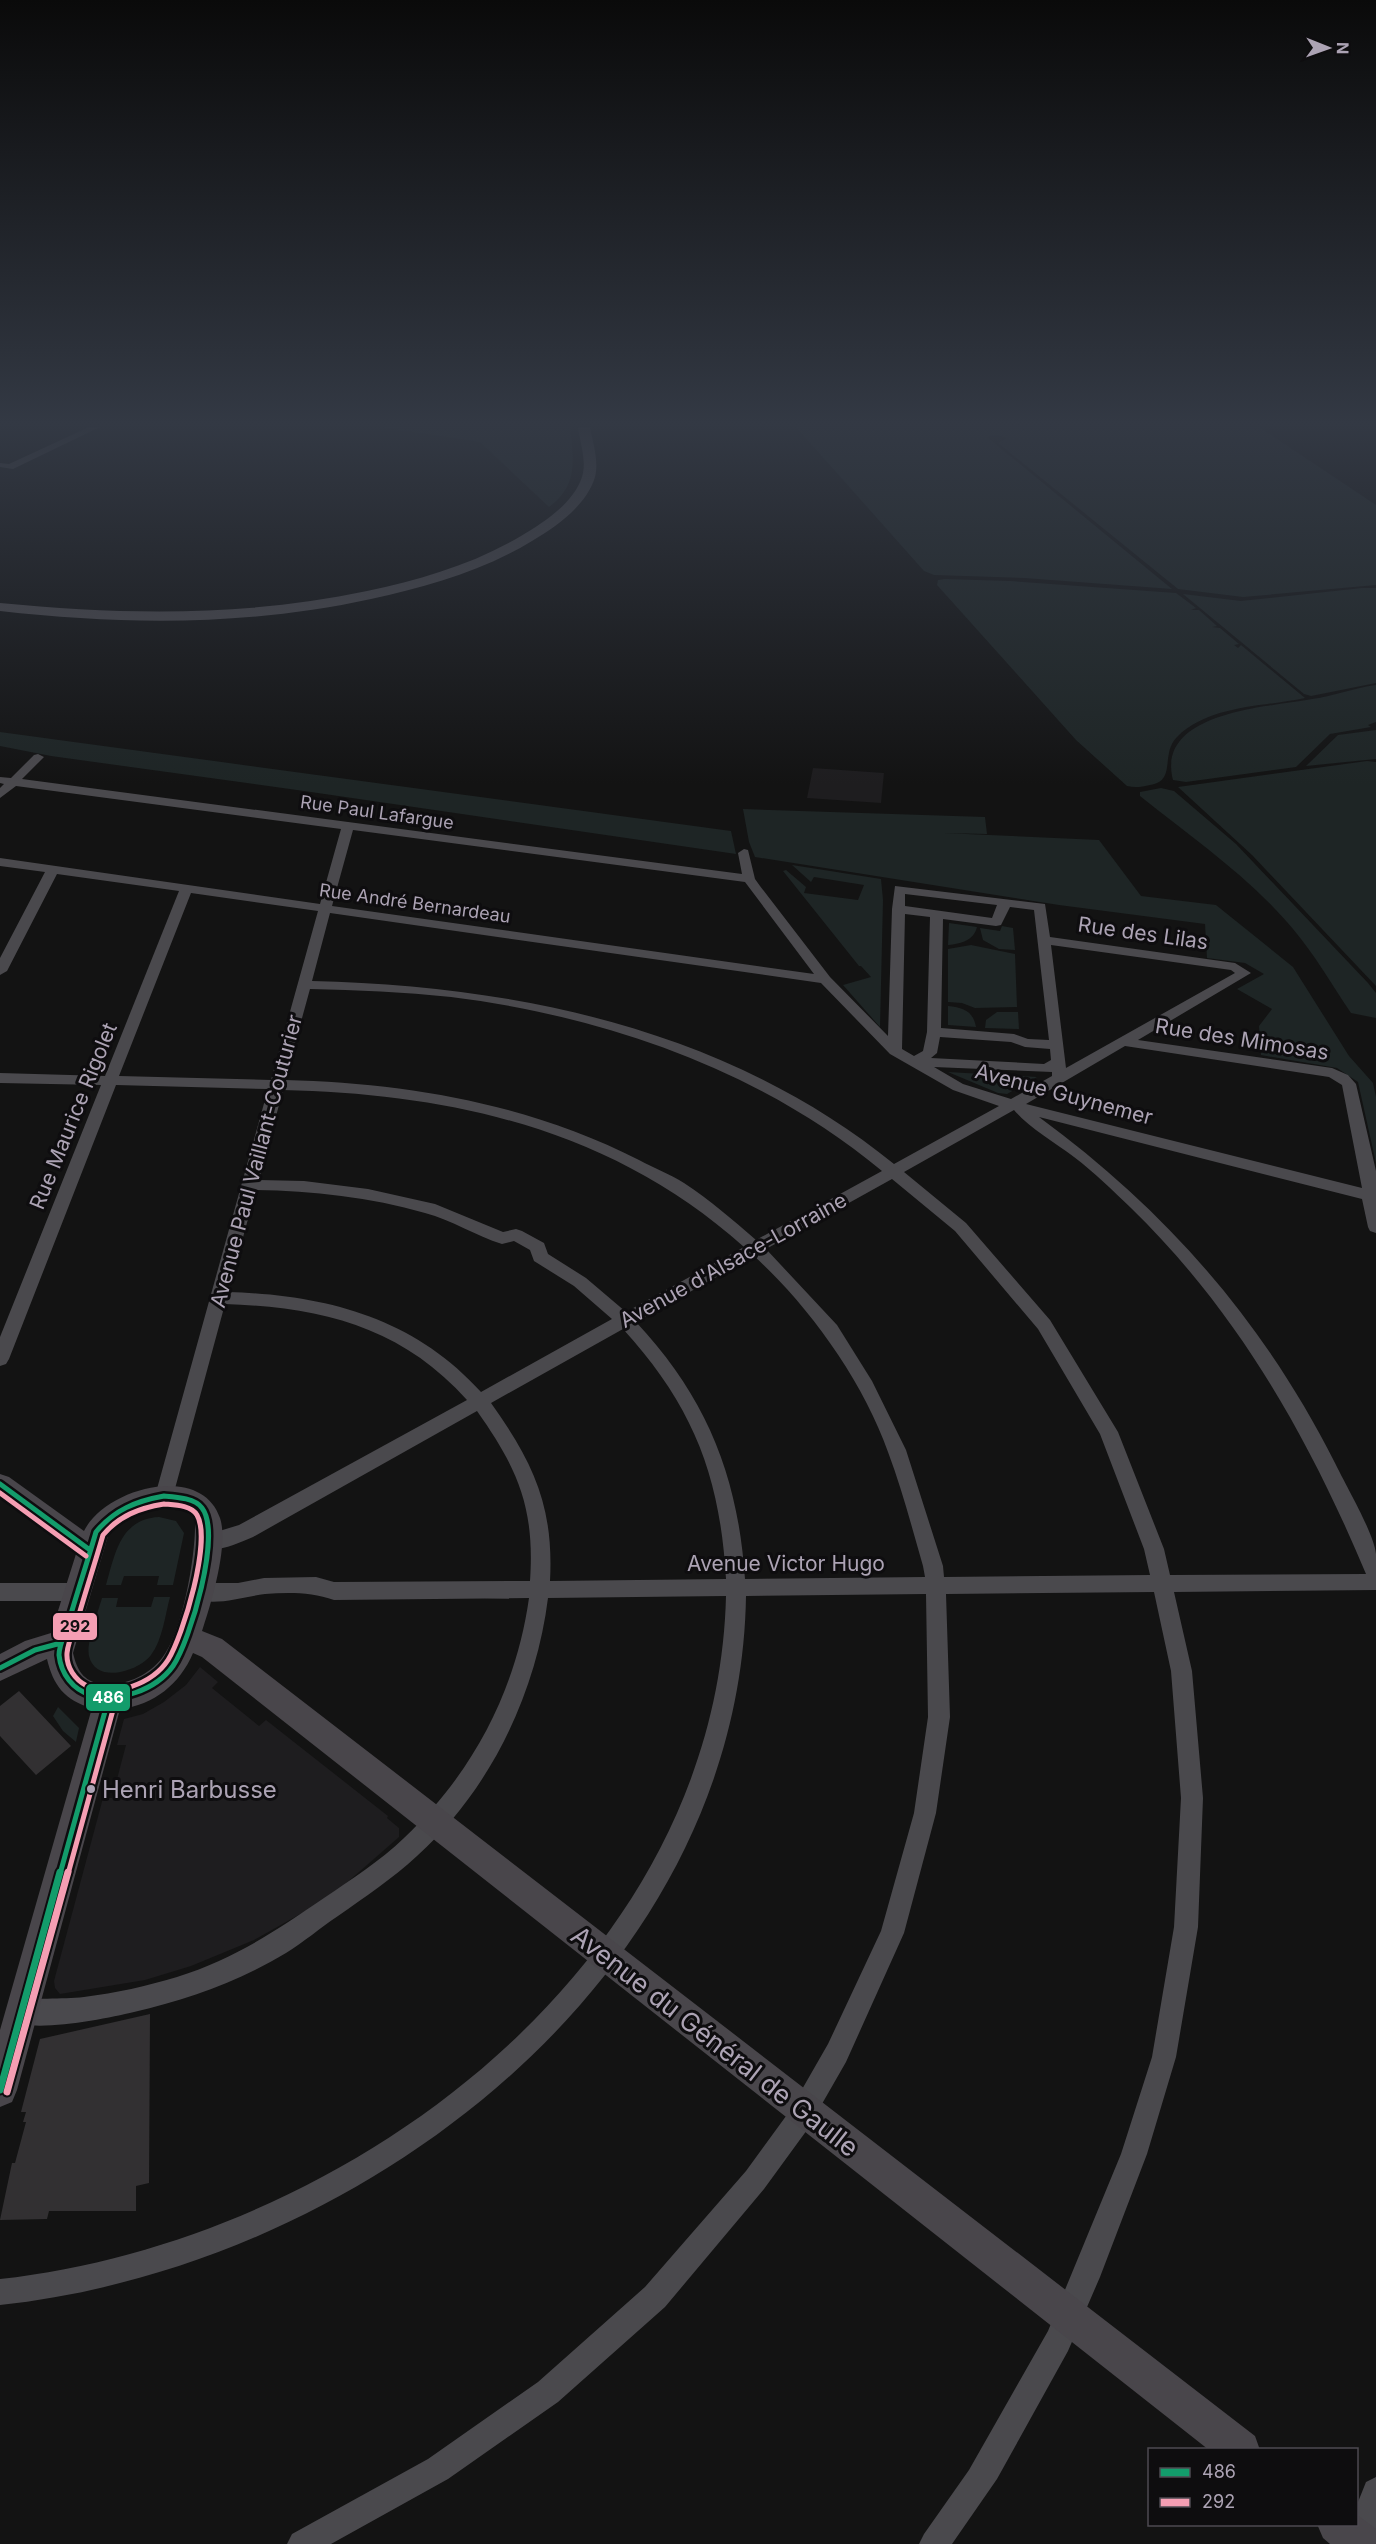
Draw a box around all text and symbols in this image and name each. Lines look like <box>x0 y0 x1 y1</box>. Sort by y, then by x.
north arrow <box>1298 18 1358 78</box>
text: N <box>1333 42 1353 55</box>
street label: Rue Paul Lafargue <box>299 791 455 833</box>
street label: Rue André Bernardeau <box>318 879 512 927</box>
street label: Rue des Lilas <box>1076 911 1210 955</box>
street label: Avenue Paul Vaillant-Couturier <box>205 1012 307 1310</box>
street label: Rue des Mimosas <box>1154 1013 1330 1065</box>
street label: Rue Maurice Rigolet <box>24 1019 122 1213</box>
street label: Avenue Guynemer <box>972 1058 1156 1130</box>
street label: Avenue d'Alsace-Lorraine <box>615 1187 851 1333</box>
street label: Avenue Victor Hugo <box>687 1551 885 1576</box>
line badge: 292 <box>52 1612 98 1641</box>
text: 292 <box>60 1616 90 1636</box>
line badge: 486 <box>85 1683 131 1712</box>
text: 486 <box>92 1687 124 1707</box>
place label: Henri Barbusse <box>102 1775 277 1804</box>
marker: Henri Barbusse <box>85 1783 97 1795</box>
street label: Avenue du Général de Gaulle <box>565 1919 865 2163</box>
legend <box>1148 2448 1358 2526</box>
text: 486 <box>1202 2461 1236 2482</box>
text: 292 <box>1202 2491 1235 2512</box>

